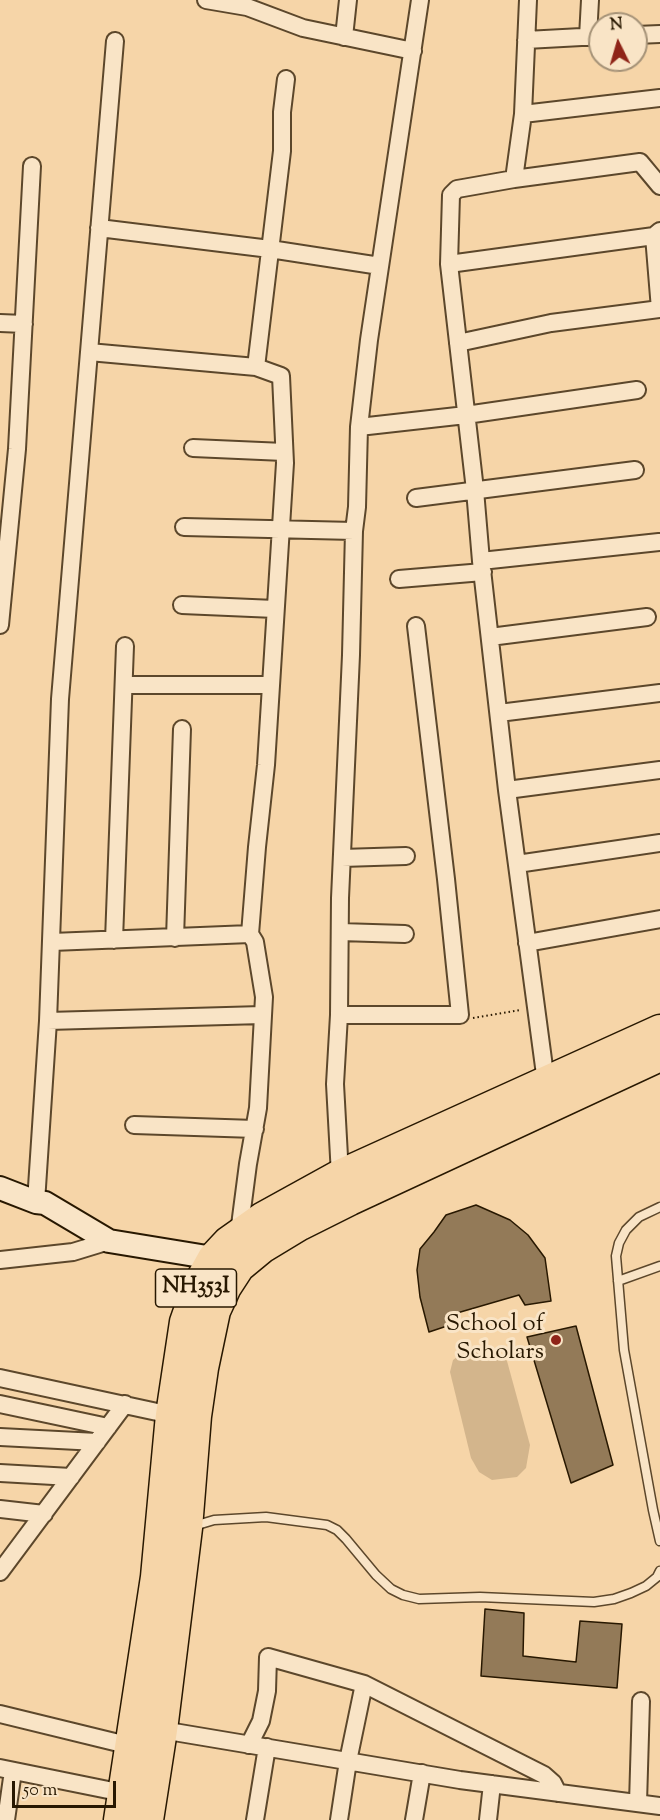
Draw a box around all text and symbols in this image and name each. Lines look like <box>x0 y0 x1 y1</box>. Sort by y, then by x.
north arrow <box>588 12 648 72</box>
text: N <box>609 14 624 38</box>
road number: NH353I <box>156 1269 236 1307</box>
place label: School of Scholars <box>446 1312 544 1368</box>
marker: School of Scholars <box>549 1333 563 1347</box>
scale bar <box>15 1769 118 1807</box>
text: 50 m <box>23 1778 57 1804</box>

